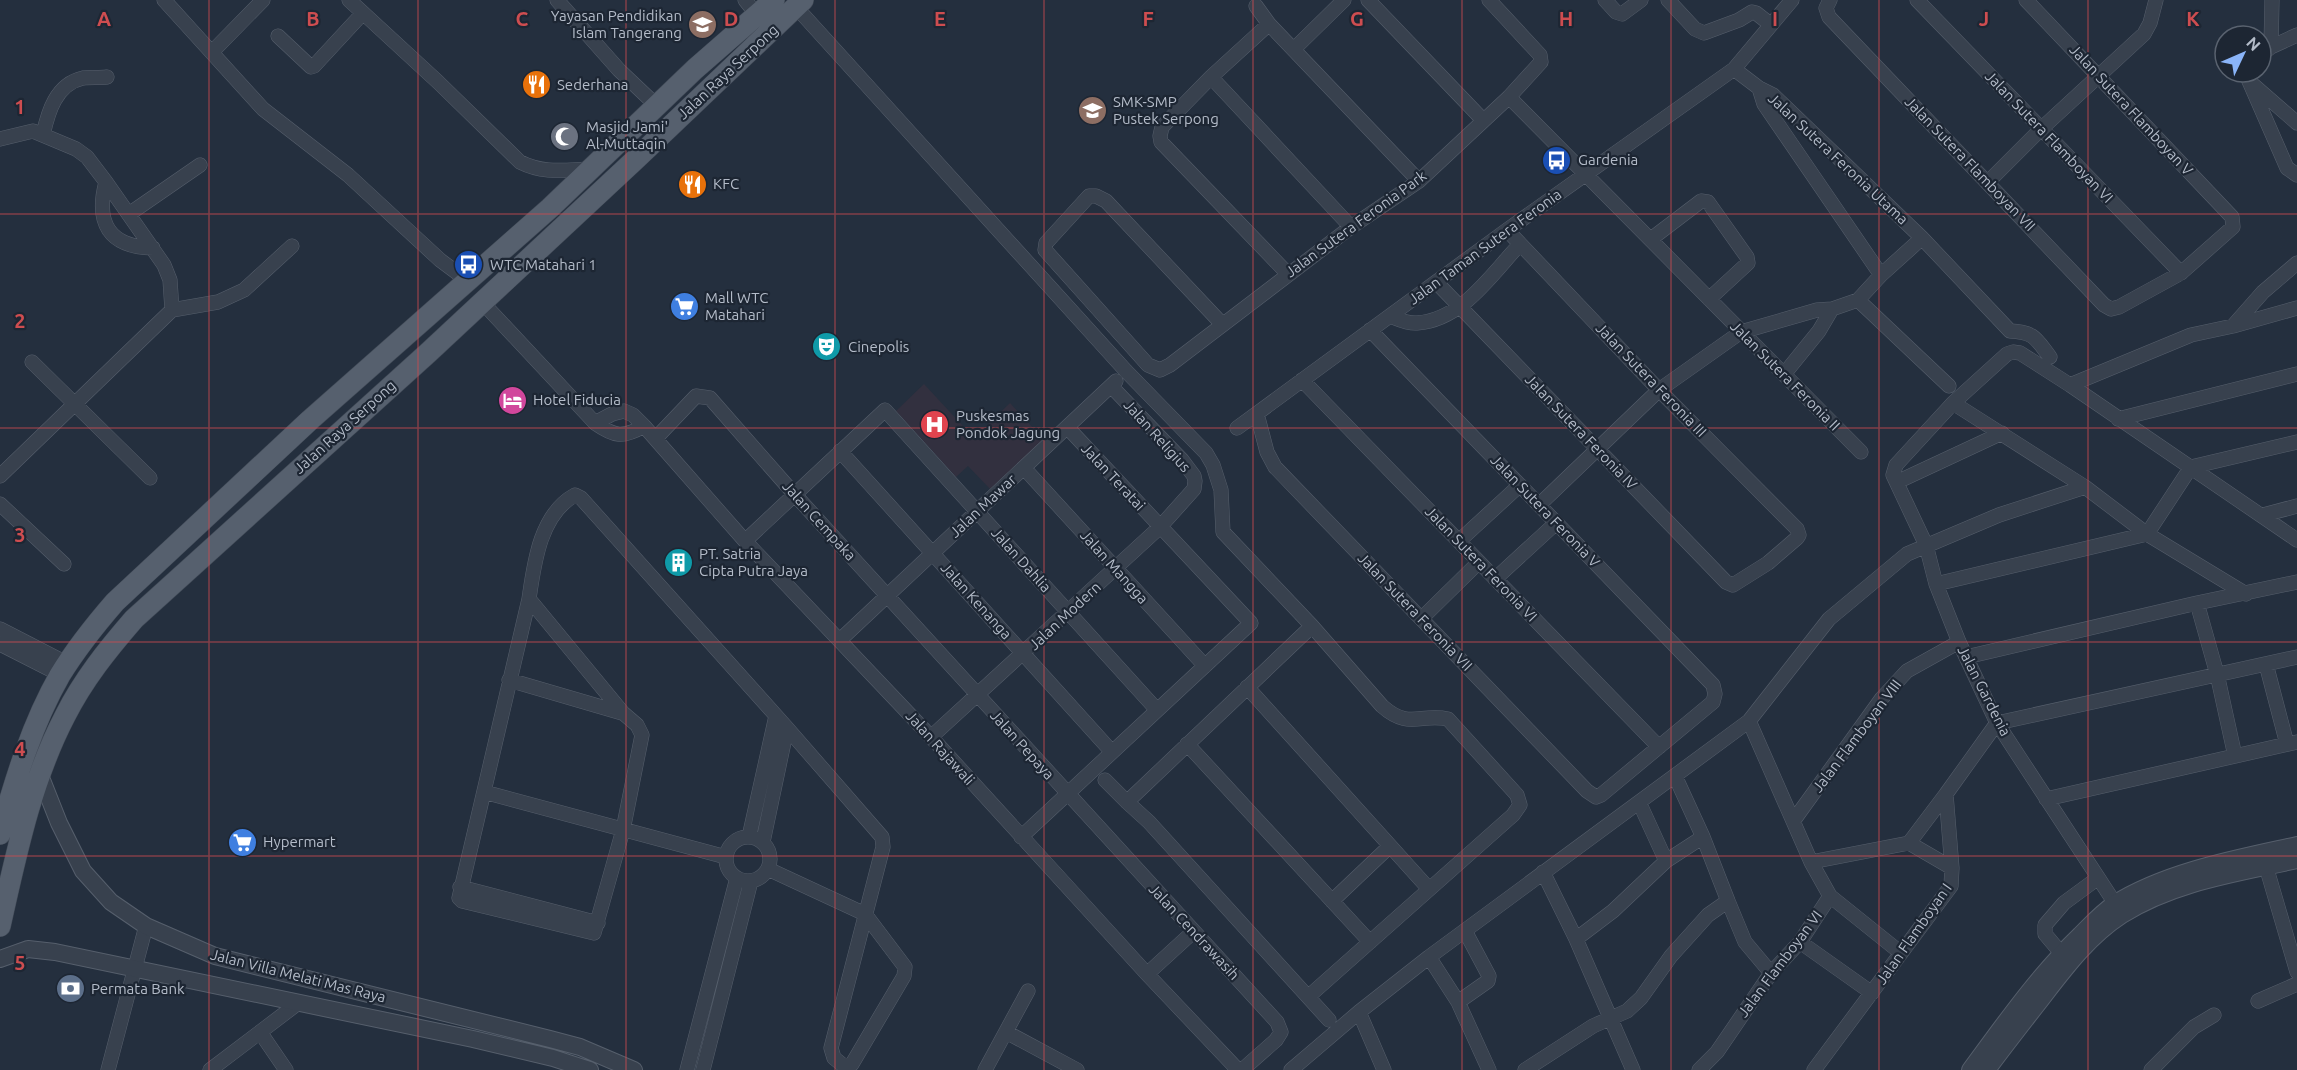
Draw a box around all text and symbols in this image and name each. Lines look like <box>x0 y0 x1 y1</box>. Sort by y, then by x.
text: A <box>97 7 111 30</box>
text: B <box>306 7 320 30</box>
text: C <box>516 7 529 30</box>
place label: Yayasan Pendidikan Islam Tangerang <box>551 7 682 41</box>
text: D <box>724 7 738 30</box>
text: E <box>934 7 946 30</box>
text: F <box>1142 7 1154 30</box>
text: G <box>1350 7 1364 30</box>
text: H <box>1559 7 1573 30</box>
text: I <box>1772 7 1778 30</box>
text: J <box>1979 7 1989 30</box>
text: K <box>2186 7 2200 30</box>
school or university icon: Yayasan Pendidikan Islam Tangerang <box>687 9 719 41</box>
street label: Jalan Raya Serpong <box>674 21 781 122</box>
north arrow <box>2213 24 2273 84</box>
text: N <box>2243 33 2264 54</box>
street label: Jalan Sutera Flamboyan V <box>2066 41 2197 179</box>
street label: Jalan Sutera Flamboyan VI <box>1982 67 2117 206</box>
restaurant icon: Sederhana <box>520 69 552 101</box>
place label: Sederhana <box>557 76 628 93</box>
street label: Jalan Sutera Feronia Utama <box>1765 89 1912 228</box>
place label: SMK-SMP Pustek Serpong <box>1113 93 1219 127</box>
street label: Jalan Sutera Flamboyan VII <box>1902 93 2039 234</box>
text: 1 <box>14 95 26 118</box>
school or university icon: SMK-SMP Pustek Serpong <box>1076 95 1108 127</box>
place label: Masjid Jami' Al-Muttaqin <box>586 118 668 152</box>
mosque icon: Masjid Jami' Al-Muttaqin <box>549 120 581 152</box>
bus stop icon: Gardenia <box>1541 144 1573 176</box>
place label: Gardenia <box>1578 151 1638 168</box>
street label: Jalan Sutera Feronia Park <box>1282 167 1430 280</box>
restaurant icon: KFC <box>676 168 708 200</box>
place label: KFC <box>713 175 739 192</box>
street label: Jalan Taman Sutera Feronia <box>1405 185 1564 308</box>
bus stop icon: WTC Matahari 1 <box>453 249 485 281</box>
place label: WTC Matahari 1 <box>490 256 597 273</box>
place label: Mall WTC Matahari <box>705 289 768 323</box>
supermarket icon: Mall WTC Matahari <box>668 291 700 323</box>
text: 2 <box>14 309 26 332</box>
street label: Jalan Sutera Feronia II <box>1727 317 1844 434</box>
street label: Jalan Sutera Feronia III <box>1593 319 1710 440</box>
theatre icon: Cinepolis <box>811 331 843 363</box>
place label: Cinepolis <box>848 338 909 355</box>
street label: Jalan Sutera Feronia IV <box>1522 371 1641 493</box>
street label: Jalan Raya Serpong <box>290 377 399 477</box>
hotel icon: Hotel Fiducia <box>496 384 528 416</box>
place label: Hotel Fiducia <box>533 391 621 408</box>
street label: Jalan Religius <box>1121 396 1194 475</box>
place label: Puskesmas Pondok Jagung <box>956 407 1060 441</box>
hospital icon: Puskesmas Pondok Jagung <box>919 409 951 441</box>
street label: Jalan Teratai <box>1078 440 1149 514</box>
street label: Jalan Sutera Feronia V <box>1487 451 1604 571</box>
street label: Jalan Mawar <box>946 470 1020 541</box>
street label: Jalan Cempaka <box>779 477 859 564</box>
street label: Jalan Sutera Feronia VI <box>1422 503 1541 625</box>
text: 3 <box>14 523 26 546</box>
street label: Jalan Dahlia <box>988 524 1055 595</box>
street label: Jalan Mangga <box>1077 526 1152 607</box>
place label: PT. Satria Cipta Putra Jaya <box>699 545 808 579</box>
building icon: PT. Satria Cipta Putra Jaya <box>662 547 694 579</box>
street label: Jalan Sutera Feronia VII <box>1355 549 1476 674</box>
street label: Jalan Kenanga <box>938 559 1015 642</box>
street label: Jalan Modern <box>1025 578 1104 653</box>
street label: Jalan Gardenia <box>1954 643 2015 739</box>
street label: Jalan Flamboyan VIII <box>1809 676 1905 795</box>
street label: Jalan Rajawali <box>903 707 978 788</box>
street label: Jalan Pepaya <box>987 707 1058 783</box>
text: 4 <box>14 737 26 760</box>
supermarket icon: Hypermart <box>226 826 258 858</box>
place label: Hypermart <box>263 833 336 850</box>
street label: Jalan Cendrawasih <box>1146 880 1243 983</box>
street label: Jalan Flamboyan I <box>1872 880 1955 988</box>
street label: Jalan Flamboyan VI <box>1734 907 1825 1020</box>
street label: Jalan Villa Melati Mas Raya <box>209 945 388 1006</box>
text: 5 <box>14 951 26 974</box>
bank icon: Permata Bank <box>54 973 86 1005</box>
place label: Permata Bank <box>91 980 185 997</box>

